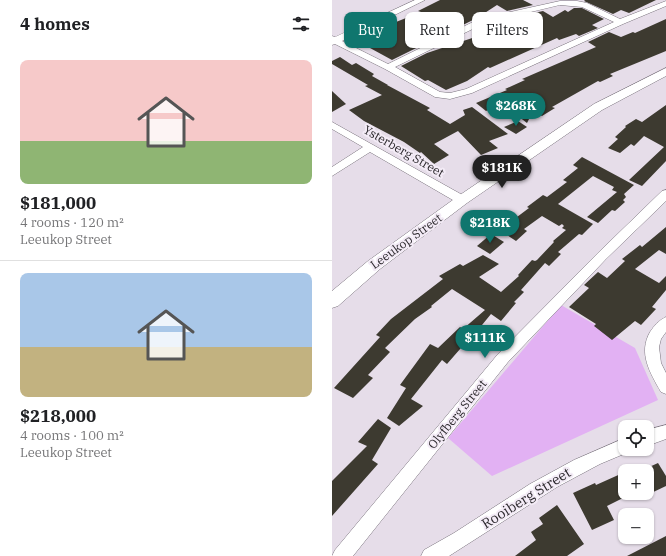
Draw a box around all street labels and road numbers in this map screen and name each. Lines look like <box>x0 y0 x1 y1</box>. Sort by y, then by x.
street label: Ysterberg Street <box>361 122 447 180</box>
street label: Leeukop Street <box>367 210 445 272</box>
street label: Olyfberg Street <box>424 376 490 452</box>
street label: Rooiberg Street <box>478 463 574 533</box>

